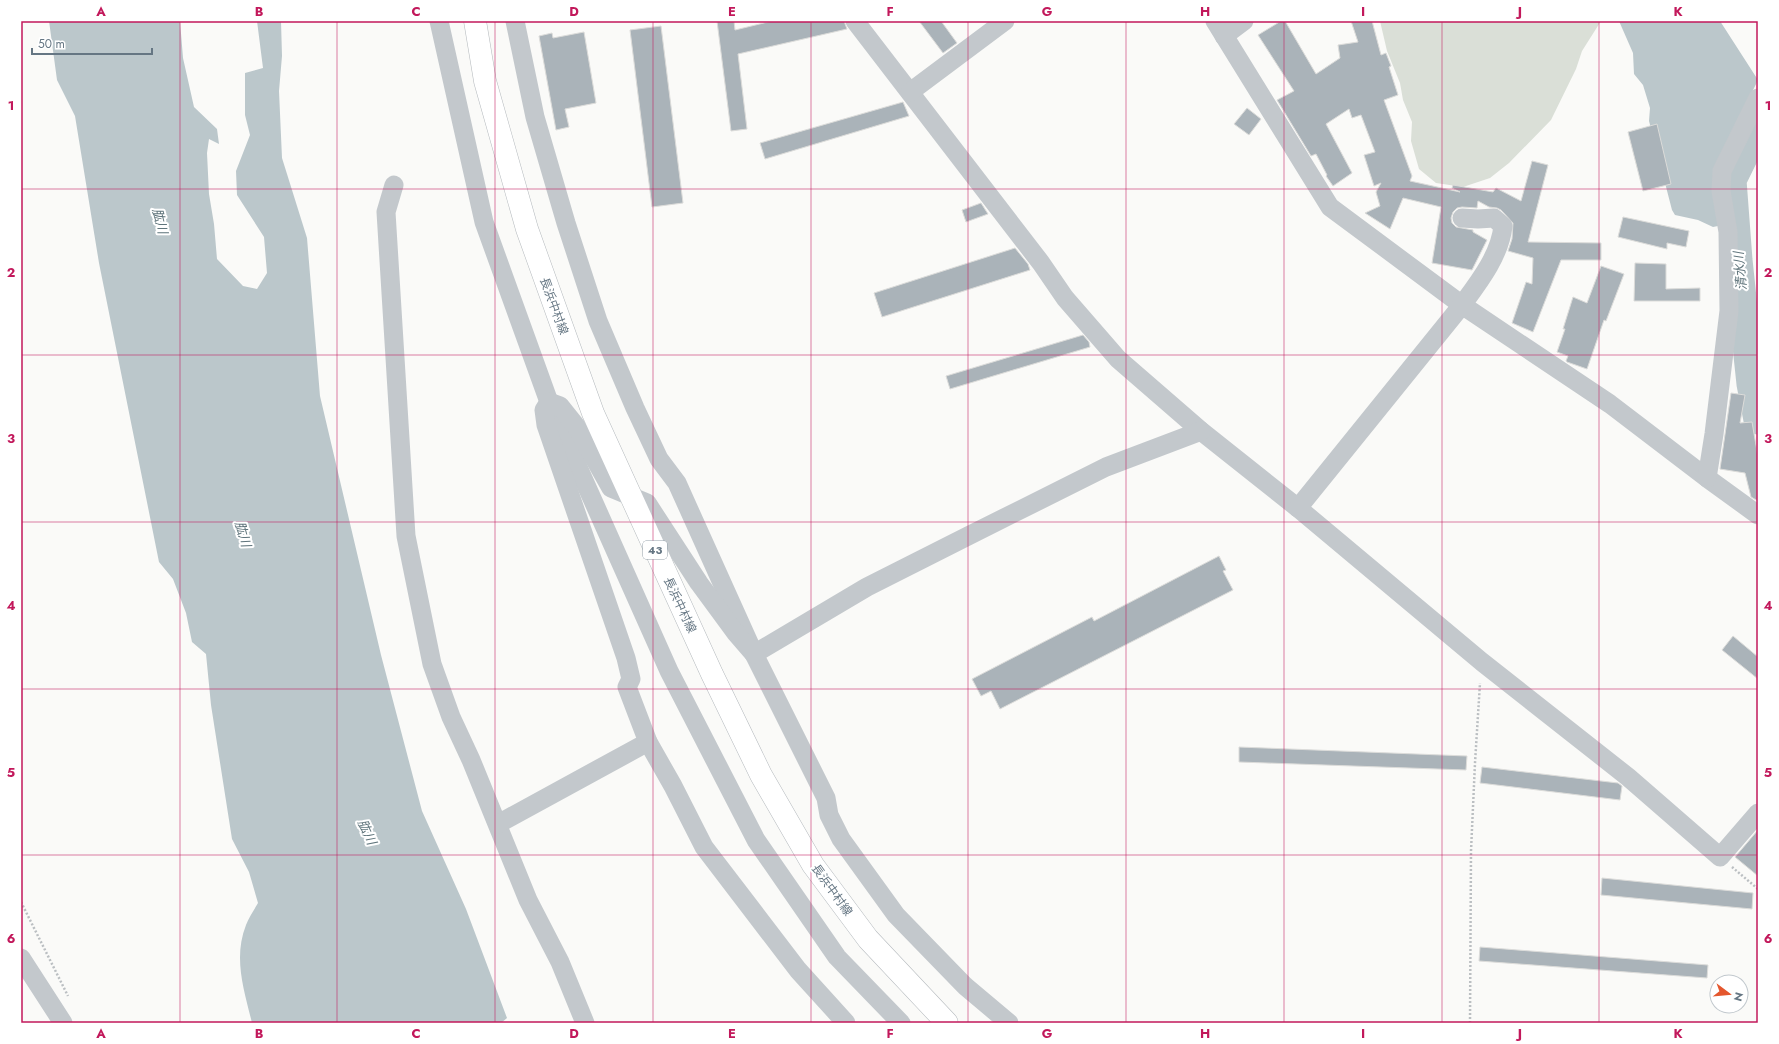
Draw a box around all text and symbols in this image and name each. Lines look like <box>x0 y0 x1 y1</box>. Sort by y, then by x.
text: A <box>95 2 106 21</box>
text: B <box>255 2 264 21</box>
text: C <box>411 2 421 21</box>
text: D <box>569 2 579 21</box>
text: E <box>728 2 736 21</box>
text: F <box>886 2 894 21</box>
text: G <box>1042 2 1053 21</box>
text: H <box>1200 2 1210 21</box>
text: I <box>1361 2 1365 21</box>
text: J <box>1515 2 1522 21</box>
text: K <box>1673 2 1683 21</box>
scale bar <box>32 30 152 56</box>
text: 50 m <box>38 35 65 53</box>
text: 1 <box>8 96 14 115</box>
text: 1 <box>1765 96 1771 115</box>
water label: 肱川 <box>148 206 173 238</box>
water label: 清水川 <box>1729 249 1751 291</box>
text: 2 <box>7 263 15 282</box>
text: 2 <box>1764 263 1772 282</box>
street label: 長浜中村線 <box>535 275 573 337</box>
text: 3 <box>7 429 15 448</box>
text: 3 <box>1764 429 1772 448</box>
water label: 肱川 <box>230 519 256 551</box>
road number: 43 <box>643 541 667 559</box>
street label: 長浜中村線 <box>659 574 701 636</box>
text: 4 <box>6 596 16 615</box>
text: 4 <box>1763 596 1773 615</box>
text: 5 <box>7 763 15 782</box>
text: 5 <box>1764 763 1772 782</box>
water label: 肱川 <box>353 816 382 850</box>
street label: 長浜中村線 <box>807 860 857 920</box>
text: 6 <box>7 929 16 948</box>
text: 6 <box>1764 929 1773 948</box>
north arrow <box>1709 974 1749 1014</box>
text: N <box>1730 990 1748 1003</box>
text: A <box>95 1024 106 1043</box>
text: B <box>255 1024 264 1043</box>
text: C <box>411 1024 421 1043</box>
text: D <box>569 1024 579 1043</box>
text: E <box>728 1024 736 1043</box>
text: F <box>886 1024 894 1043</box>
text: G <box>1042 1024 1053 1043</box>
text: H <box>1200 1024 1210 1043</box>
text: I <box>1361 1024 1365 1043</box>
text: J <box>1515 1024 1522 1043</box>
text: K <box>1673 1024 1683 1043</box>

